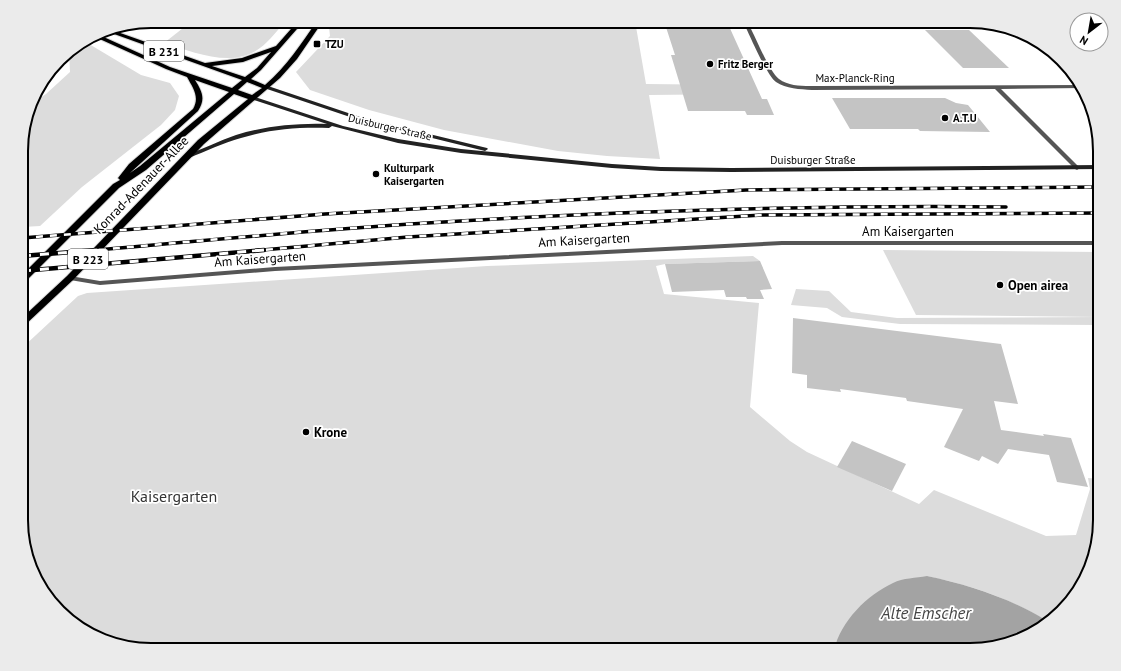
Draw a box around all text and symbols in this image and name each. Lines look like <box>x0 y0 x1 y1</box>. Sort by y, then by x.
north arrow <box>1069 12 1109 52</box>
text: N <box>1077 33 1091 48</box>
place label: TZU <box>325 37 344 51</box>
marker: TZU <box>312 39 322 49</box>
road number: B 231 <box>144 41 184 61</box>
place label: Fritz Berger <box>718 57 773 71</box>
marker: Fritz Berger <box>705 59 715 69</box>
street label: Max-Planck-Ring <box>815 71 895 85</box>
street label: Duisburger Straße <box>347 111 434 144</box>
place label: A.T.U <box>953 111 977 125</box>
marker: A.T.U <box>940 113 950 123</box>
street label: Konrad-Adenauer-Allee <box>90 132 192 238</box>
street label: Duisburger Straße <box>770 153 856 167</box>
place label: Kulturpark Kaisergarten <box>384 161 444 188</box>
marker: Kulturpark Kaisergarten <box>371 169 381 179</box>
street label: Am Kaisergarten <box>862 223 954 240</box>
street label: Am Kaisergarten <box>538 229 630 251</box>
street label: Am Kaisergarten <box>214 247 306 271</box>
road number: B 223 <box>68 249 108 269</box>
place label: Open airea <box>1008 277 1068 294</box>
marker: Open airea <box>995 280 1005 290</box>
place label: Krone <box>314 424 347 441</box>
marker: Krone <box>301 427 311 437</box>
park label: Kaisergarten <box>131 486 217 506</box>
water label: Alte Emscher <box>880 602 972 624</box>

